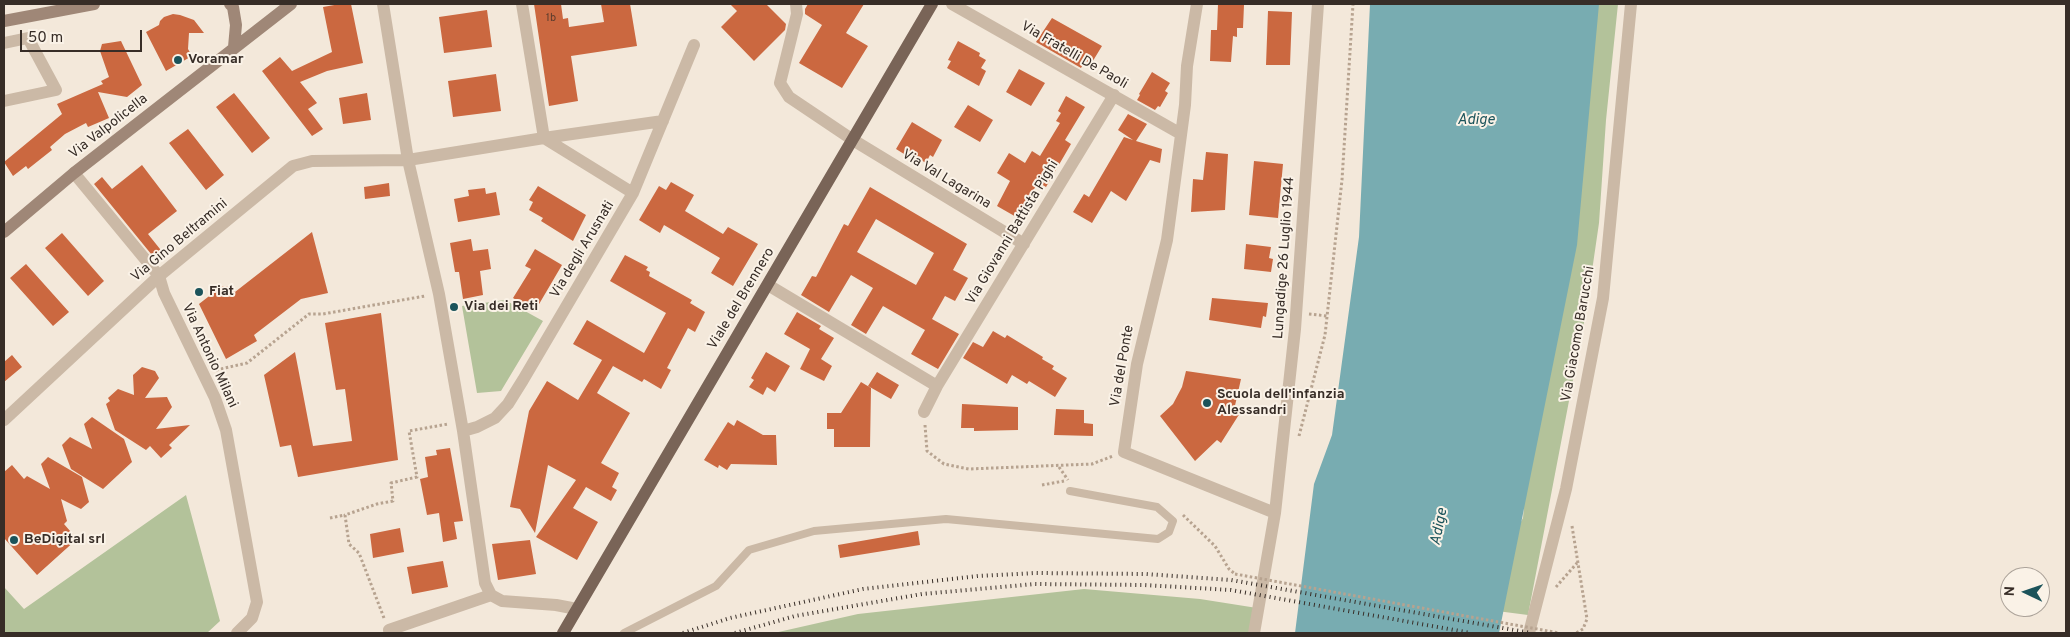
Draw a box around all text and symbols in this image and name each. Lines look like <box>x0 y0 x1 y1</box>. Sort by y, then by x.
house number: 1b <box>546 12 556 26</box>
street label: Via Fratelli De Paoli <box>1018 19 1130 93</box>
scale bar <box>22 20 145 52</box>
text: 50 m <box>28 29 63 48</box>
place label: Voramar <box>188 52 244 68</box>
marker: Voramar <box>172 54 184 66</box>
street label: Via Valpolicella <box>66 91 152 163</box>
water label: Adige <box>1457 112 1495 130</box>
street label: Via Val Lagarina <box>898 147 994 213</box>
street label: Via Giovanni Battista Pighi <box>963 158 1063 308</box>
street label: Lungadige 26 Luglio 1944 <box>1271 176 1299 340</box>
street label: Via Gino Beltramini <box>128 196 232 286</box>
street label: Via degli Arusnati <box>547 198 619 302</box>
street label: Viale del Brennero <box>705 245 779 353</box>
street label: Via Giacomo Barucchi <box>1559 265 1599 403</box>
place label: Fiat <box>209 284 234 300</box>
marker: Fiat <box>193 286 205 298</box>
place label: Via dei Reti <box>464 299 538 315</box>
street label: Via Antonio Milani <box>177 301 241 411</box>
marker: Via dei Reti <box>448 301 460 313</box>
street label: Via del Ponte <box>1108 324 1138 408</box>
place label: Scuola dell'infanzia Alessandri <box>1217 387 1345 420</box>
marker: Scuola dell'infanzia Alessandri <box>1201 397 1213 409</box>
water label: Adige <box>1428 507 1452 547</box>
place label: BeDigital srl <box>24 532 105 548</box>
marker: BeDigital srl <box>8 534 20 546</box>
north arrow <box>2000 567 2050 617</box>
text: N <box>2002 586 2019 597</box>

